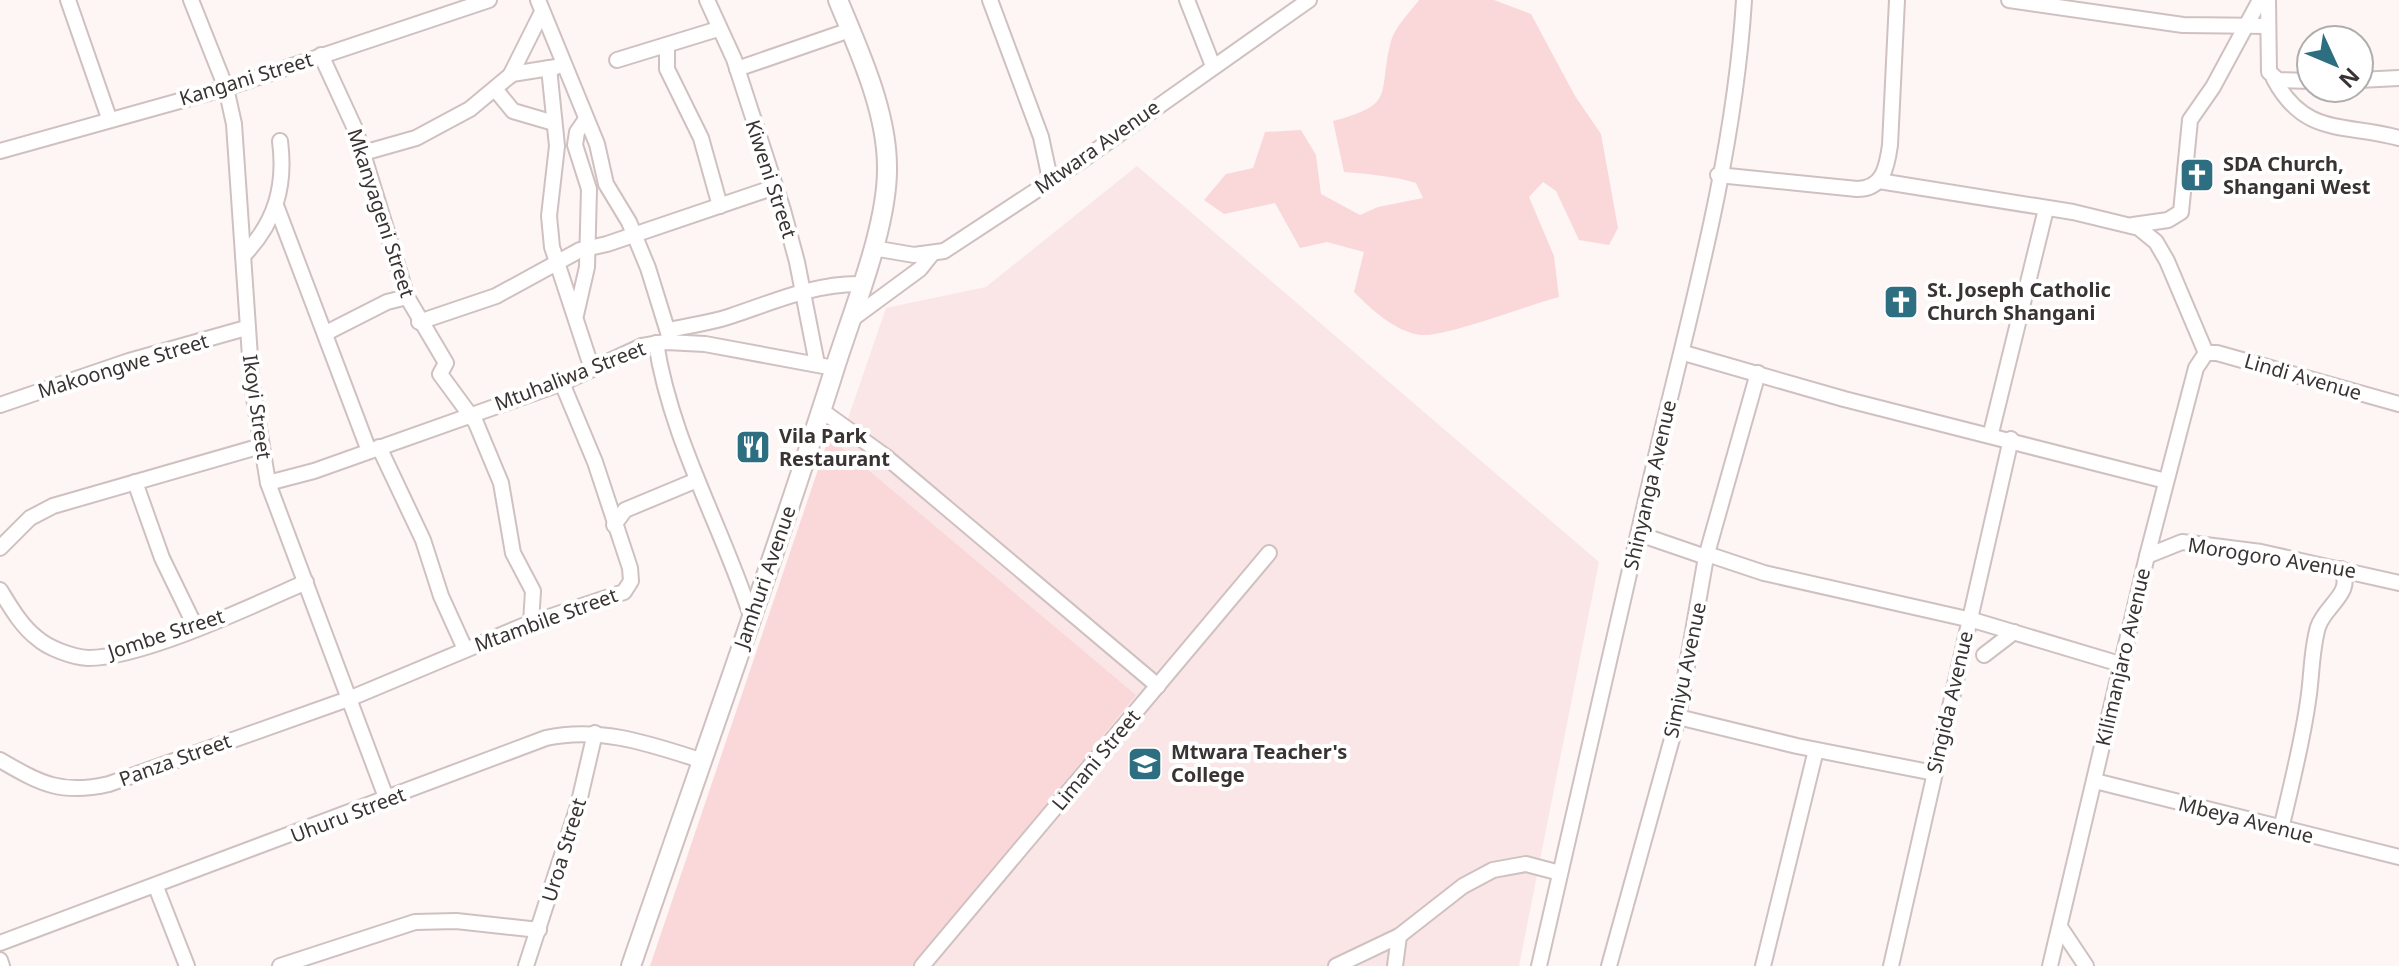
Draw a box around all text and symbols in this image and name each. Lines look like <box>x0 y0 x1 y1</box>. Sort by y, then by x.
north arrow <box>2295 24 2375 104</box>
street label: Kangani Street <box>176 45 316 112</box>
text: N <box>2333 62 2367 95</box>
street label: Mtwara Avenue <box>1029 93 1165 200</box>
street label: Kiweni Street <box>740 116 803 242</box>
street label: Mkanyageni Street <box>341 125 422 301</box>
place label: SDA Church, Shangani West <box>2223 150 2371 200</box>
church icon: SDA Church, Shangani West <box>2178 156 2216 194</box>
place label: St. Joseph Catholic Church Shangani <box>1927 276 2111 326</box>
church icon: St. Joseph Catholic Church Shangani <box>1882 283 1920 321</box>
street label: Makoongwe Street <box>34 327 211 404</box>
street label: Mtuhaliwa Street <box>490 334 649 417</box>
street label: Lindi Avenue <box>2241 347 2365 406</box>
street label: Ikoyi Street <box>237 353 278 461</box>
street label: Shinyanga Avenue <box>1617 397 1682 572</box>
place label: Vila Park Restaurant <box>779 422 890 472</box>
restaurant icon: Vila Park Restaurant <box>734 428 772 466</box>
street label: Jamhuri Avenue <box>727 502 802 654</box>
street label: Morogoro Avenue <box>2186 531 2358 584</box>
street label: Kilimanjaro Avenue <box>2089 565 2156 749</box>
street label: Mtambile Street <box>471 581 621 658</box>
street label: Simiyu Avenue <box>1657 600 1712 740</box>
street label: Jombe Street <box>102 602 228 666</box>
street label: Singida Avenue <box>1920 628 1979 776</box>
street label: Limani Street <box>1045 703 1146 816</box>
street label: Panza Street <box>115 727 235 792</box>
place label: Mtwara Teacher's College <box>1171 738 1347 788</box>
school or university icon: Mtwara Teacher's College <box>1126 745 1164 783</box>
street label: Uhuru Street <box>287 780 409 849</box>
street label: Mbeya Avenue <box>2176 790 2316 849</box>
street label: Uroa Street <box>535 795 592 905</box>

